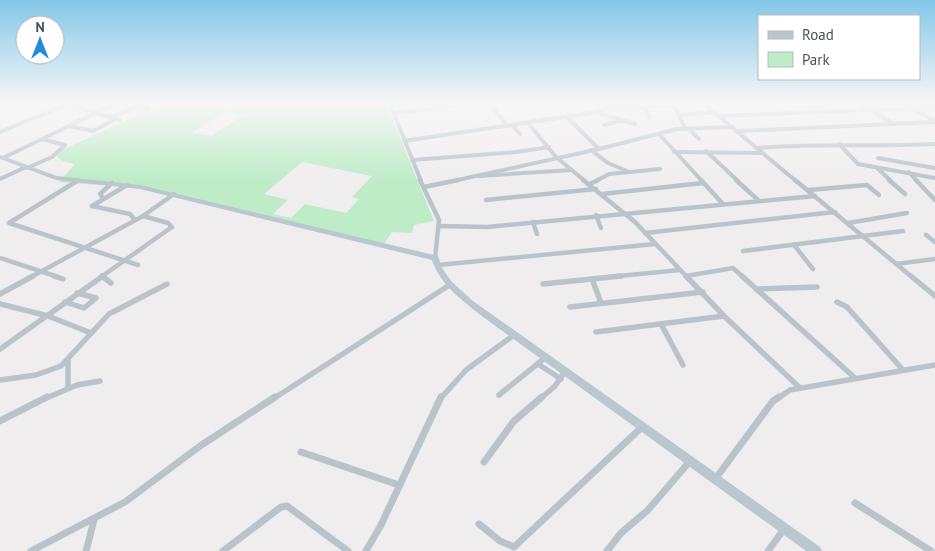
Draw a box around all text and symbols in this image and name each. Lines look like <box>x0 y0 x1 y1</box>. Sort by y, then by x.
north arrow <box>15 15 65 65</box>
legend <box>758 15 920 80</box>
text: N <box>35 18 45 36</box>
text: Road <box>802 25 834 44</box>
text: Park <box>802 50 830 69</box>

